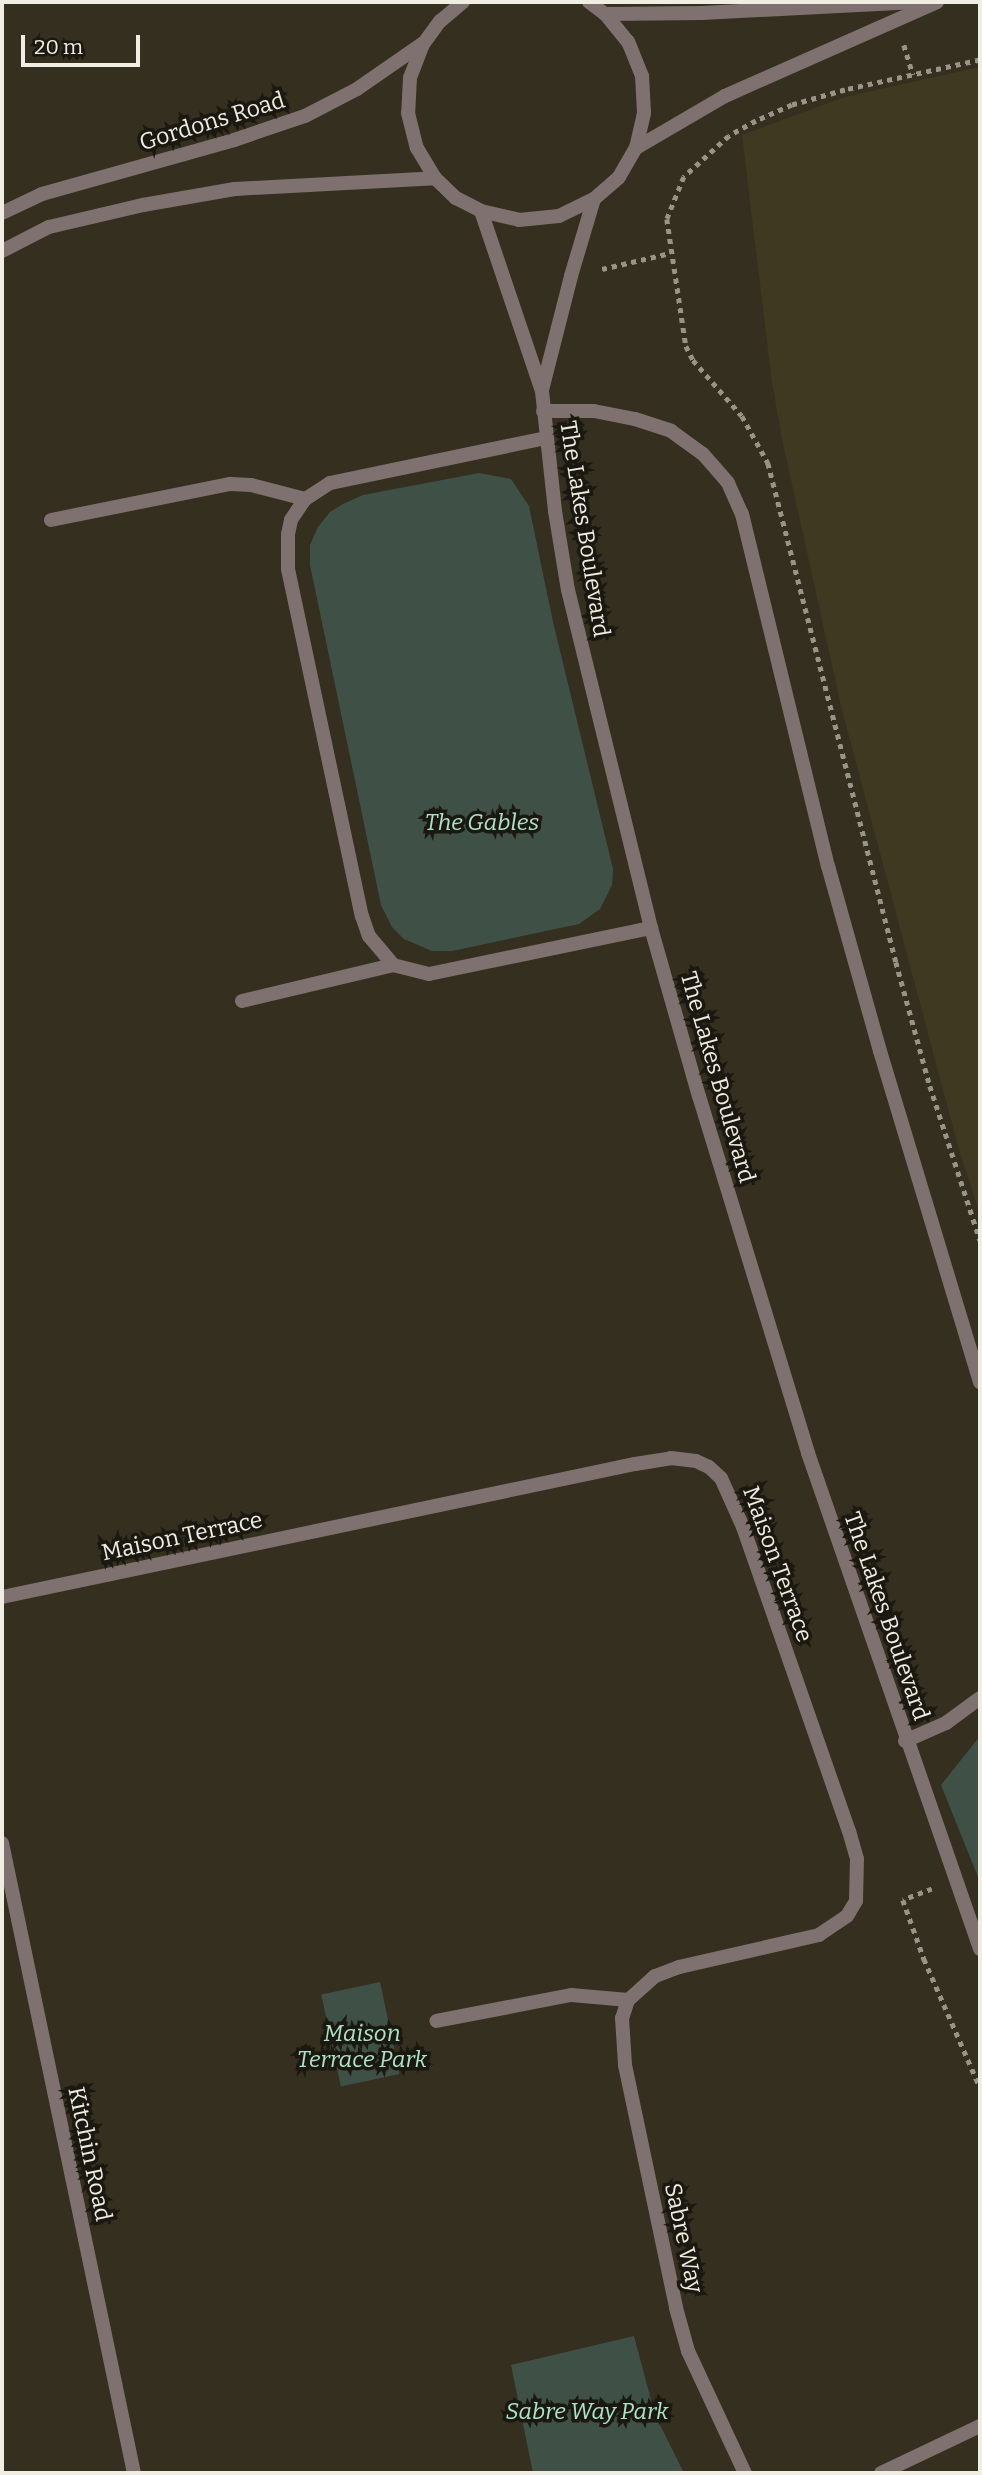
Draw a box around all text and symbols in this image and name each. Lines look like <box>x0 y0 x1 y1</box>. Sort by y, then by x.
scale bar <box>24 21 144 65</box>
text: 20 m <box>34 34 83 60</box>
street label: Gordons Road <box>136 86 288 156</box>
street label: The Lakes Boulevard <box>554 419 616 639</box>
park label: The Gables <box>425 808 539 836</box>
street label: The Lakes Boulevard <box>675 968 761 1186</box>
street label: Maison Terrace <box>737 1482 819 1646</box>
street label: Maison Terrace <box>99 1505 265 1567</box>
street label: The Lakes Boulevard <box>838 1508 936 1724</box>
park label: Maison Terrace Park <box>297 2019 427 2073</box>
street label: Kitchin Road <box>62 2084 118 2224</box>
street label: Sabre Way <box>659 2181 709 2295</box>
park label: Sabre Way Park <box>506 2397 668 2425</box>

